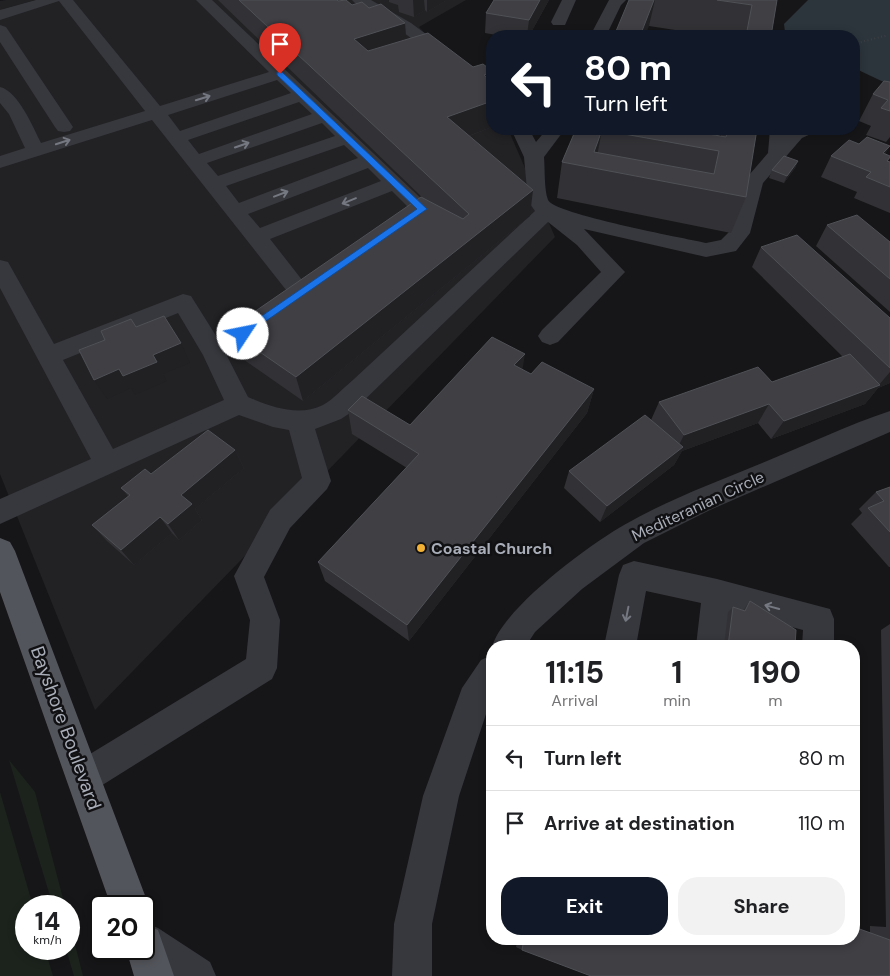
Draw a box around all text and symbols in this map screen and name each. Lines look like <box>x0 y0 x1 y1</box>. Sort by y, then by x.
pin <box>259 23 301 74</box>
icon: arrive <box>266 30 294 58</box>
text: 80 m <box>584 45 672 91</box>
icon: left <box>501 50 566 115</box>
text: Turn left <box>584 89 668 118</box>
one-way arrow <box>195 92 211 102</box>
one-way arrow <box>55 137 71 146</box>
one-way arrow <box>233 140 249 149</box>
one-way arrow <box>273 189 288 198</box>
one-way arrow <box>342 197 357 206</box>
position arrow <box>216 307 268 359</box>
street label: Mediteranian Circle <box>628 466 768 546</box>
place label: Coastal Church <box>431 538 552 559</box>
marker: Coastal Church <box>415 542 427 554</box>
one-way arrow <box>764 602 780 611</box>
one-way arrow <box>621 605 631 621</box>
street label: Bayshore Boulevard <box>25 643 107 813</box>
text: 11:15 <box>545 653 604 692</box>
text: 1 <box>672 653 682 692</box>
text: 190 <box>750 653 801 692</box>
text: Arrival <box>551 690 598 711</box>
text: min <box>663 690 691 711</box>
text: m <box>768 690 782 711</box>
icon: left <box>501 744 529 772</box>
text: Turn left <box>544 746 622 771</box>
text: 80 m <box>798 746 845 771</box>
icon: arrive <box>501 809 529 837</box>
text: Arrive at destination <box>544 811 735 836</box>
text: 110 m <box>798 811 845 836</box>
button: Exit <box>501 877 668 935</box>
button: Share <box>678 877 845 935</box>
speed limit sign: 20 <box>90 895 155 960</box>
text: 14 <box>35 905 60 938</box>
text: km/h <box>33 932 62 948</box>

